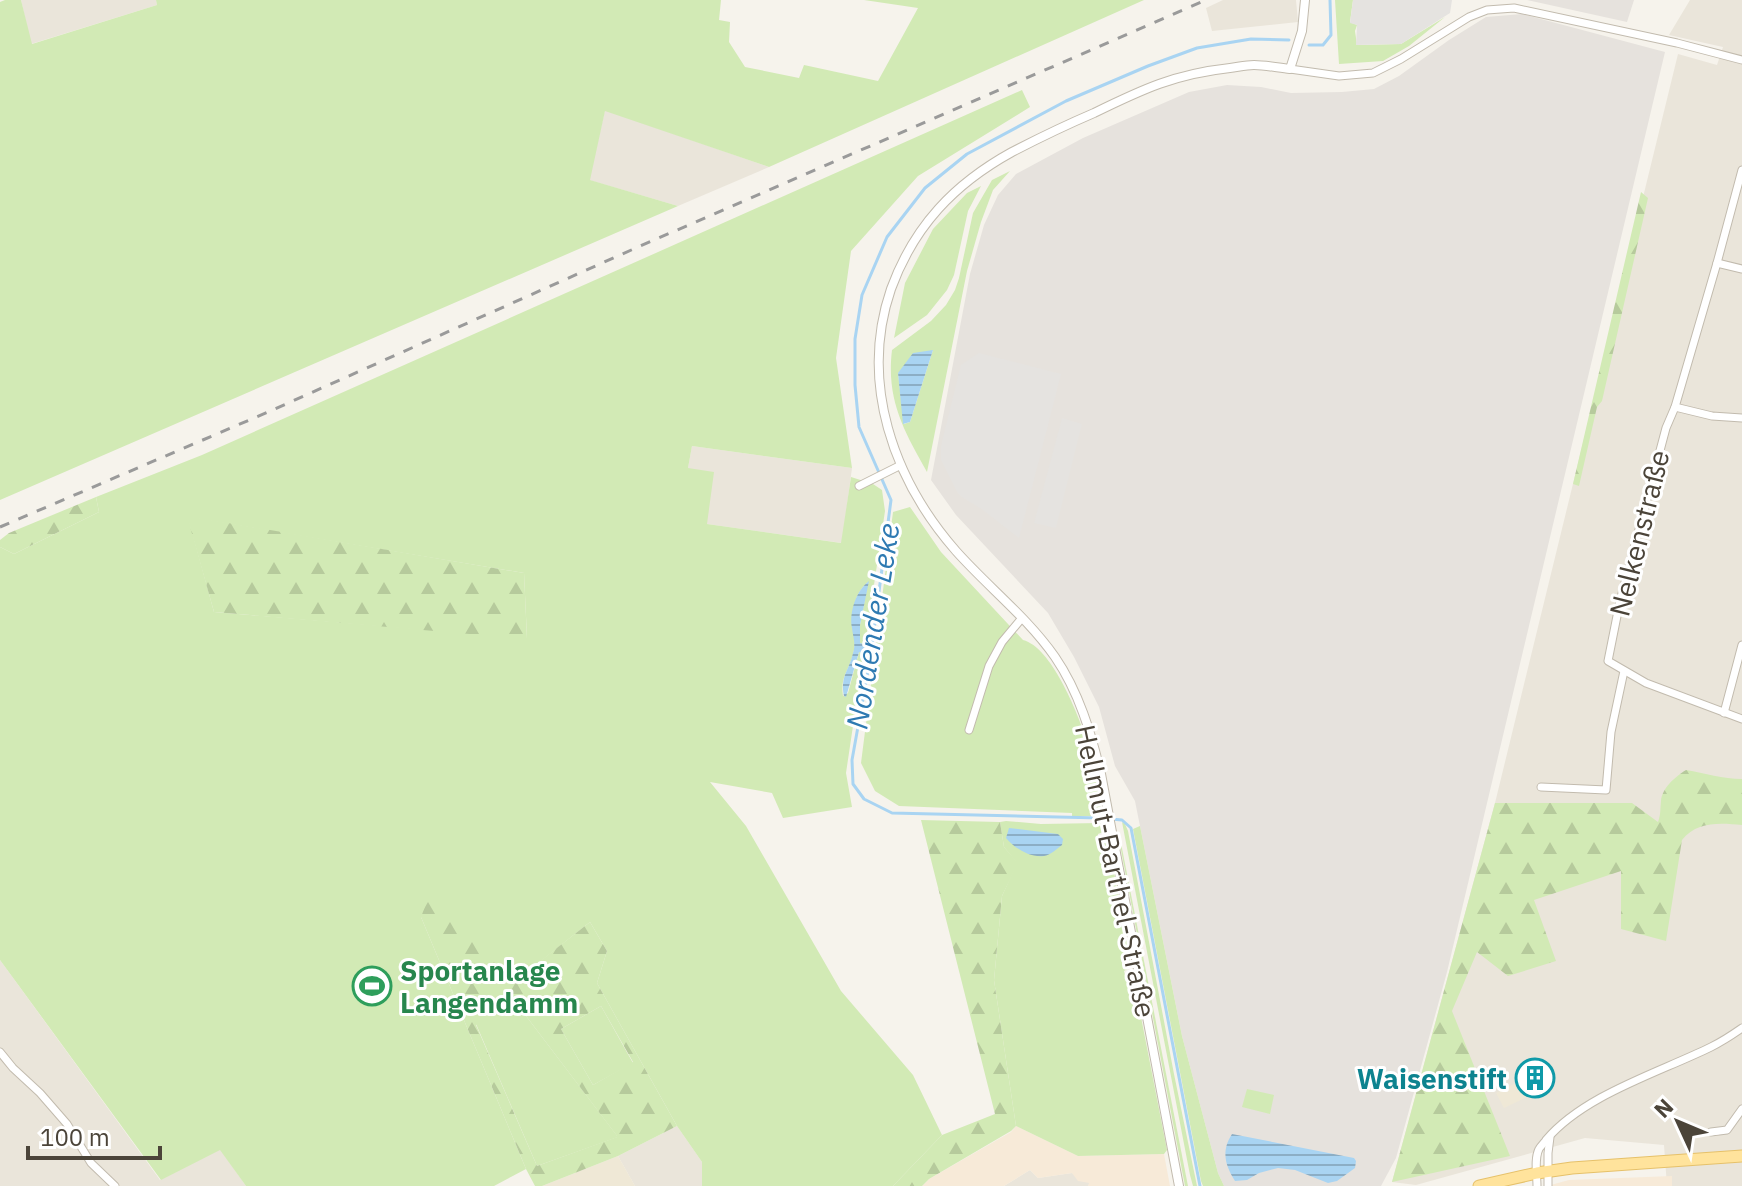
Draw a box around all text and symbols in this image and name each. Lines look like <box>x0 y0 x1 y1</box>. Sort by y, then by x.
street label: Nelkenstraße <box>1600 446 1678 620</box>
water label: Nordender Leke <box>836 520 908 732</box>
street label: Hellmut-Barthel-Straße <box>1067 721 1165 1021</box>
place label: Sportanlage Langendamm <box>400 952 578 1021</box>
sports icon: Sportanlage Langendamm <box>351 965 393 1007</box>
building icon: Waisenstift <box>1514 1057 1556 1099</box>
place label: Waisenstift <box>1357 1060 1507 1097</box>
north arrow <box>1638 1082 1718 1162</box>
text: N <box>1647 1092 1679 1124</box>
scale bar <box>28 1110 160 1160</box>
text: 100 m <box>40 1121 110 1153</box>

